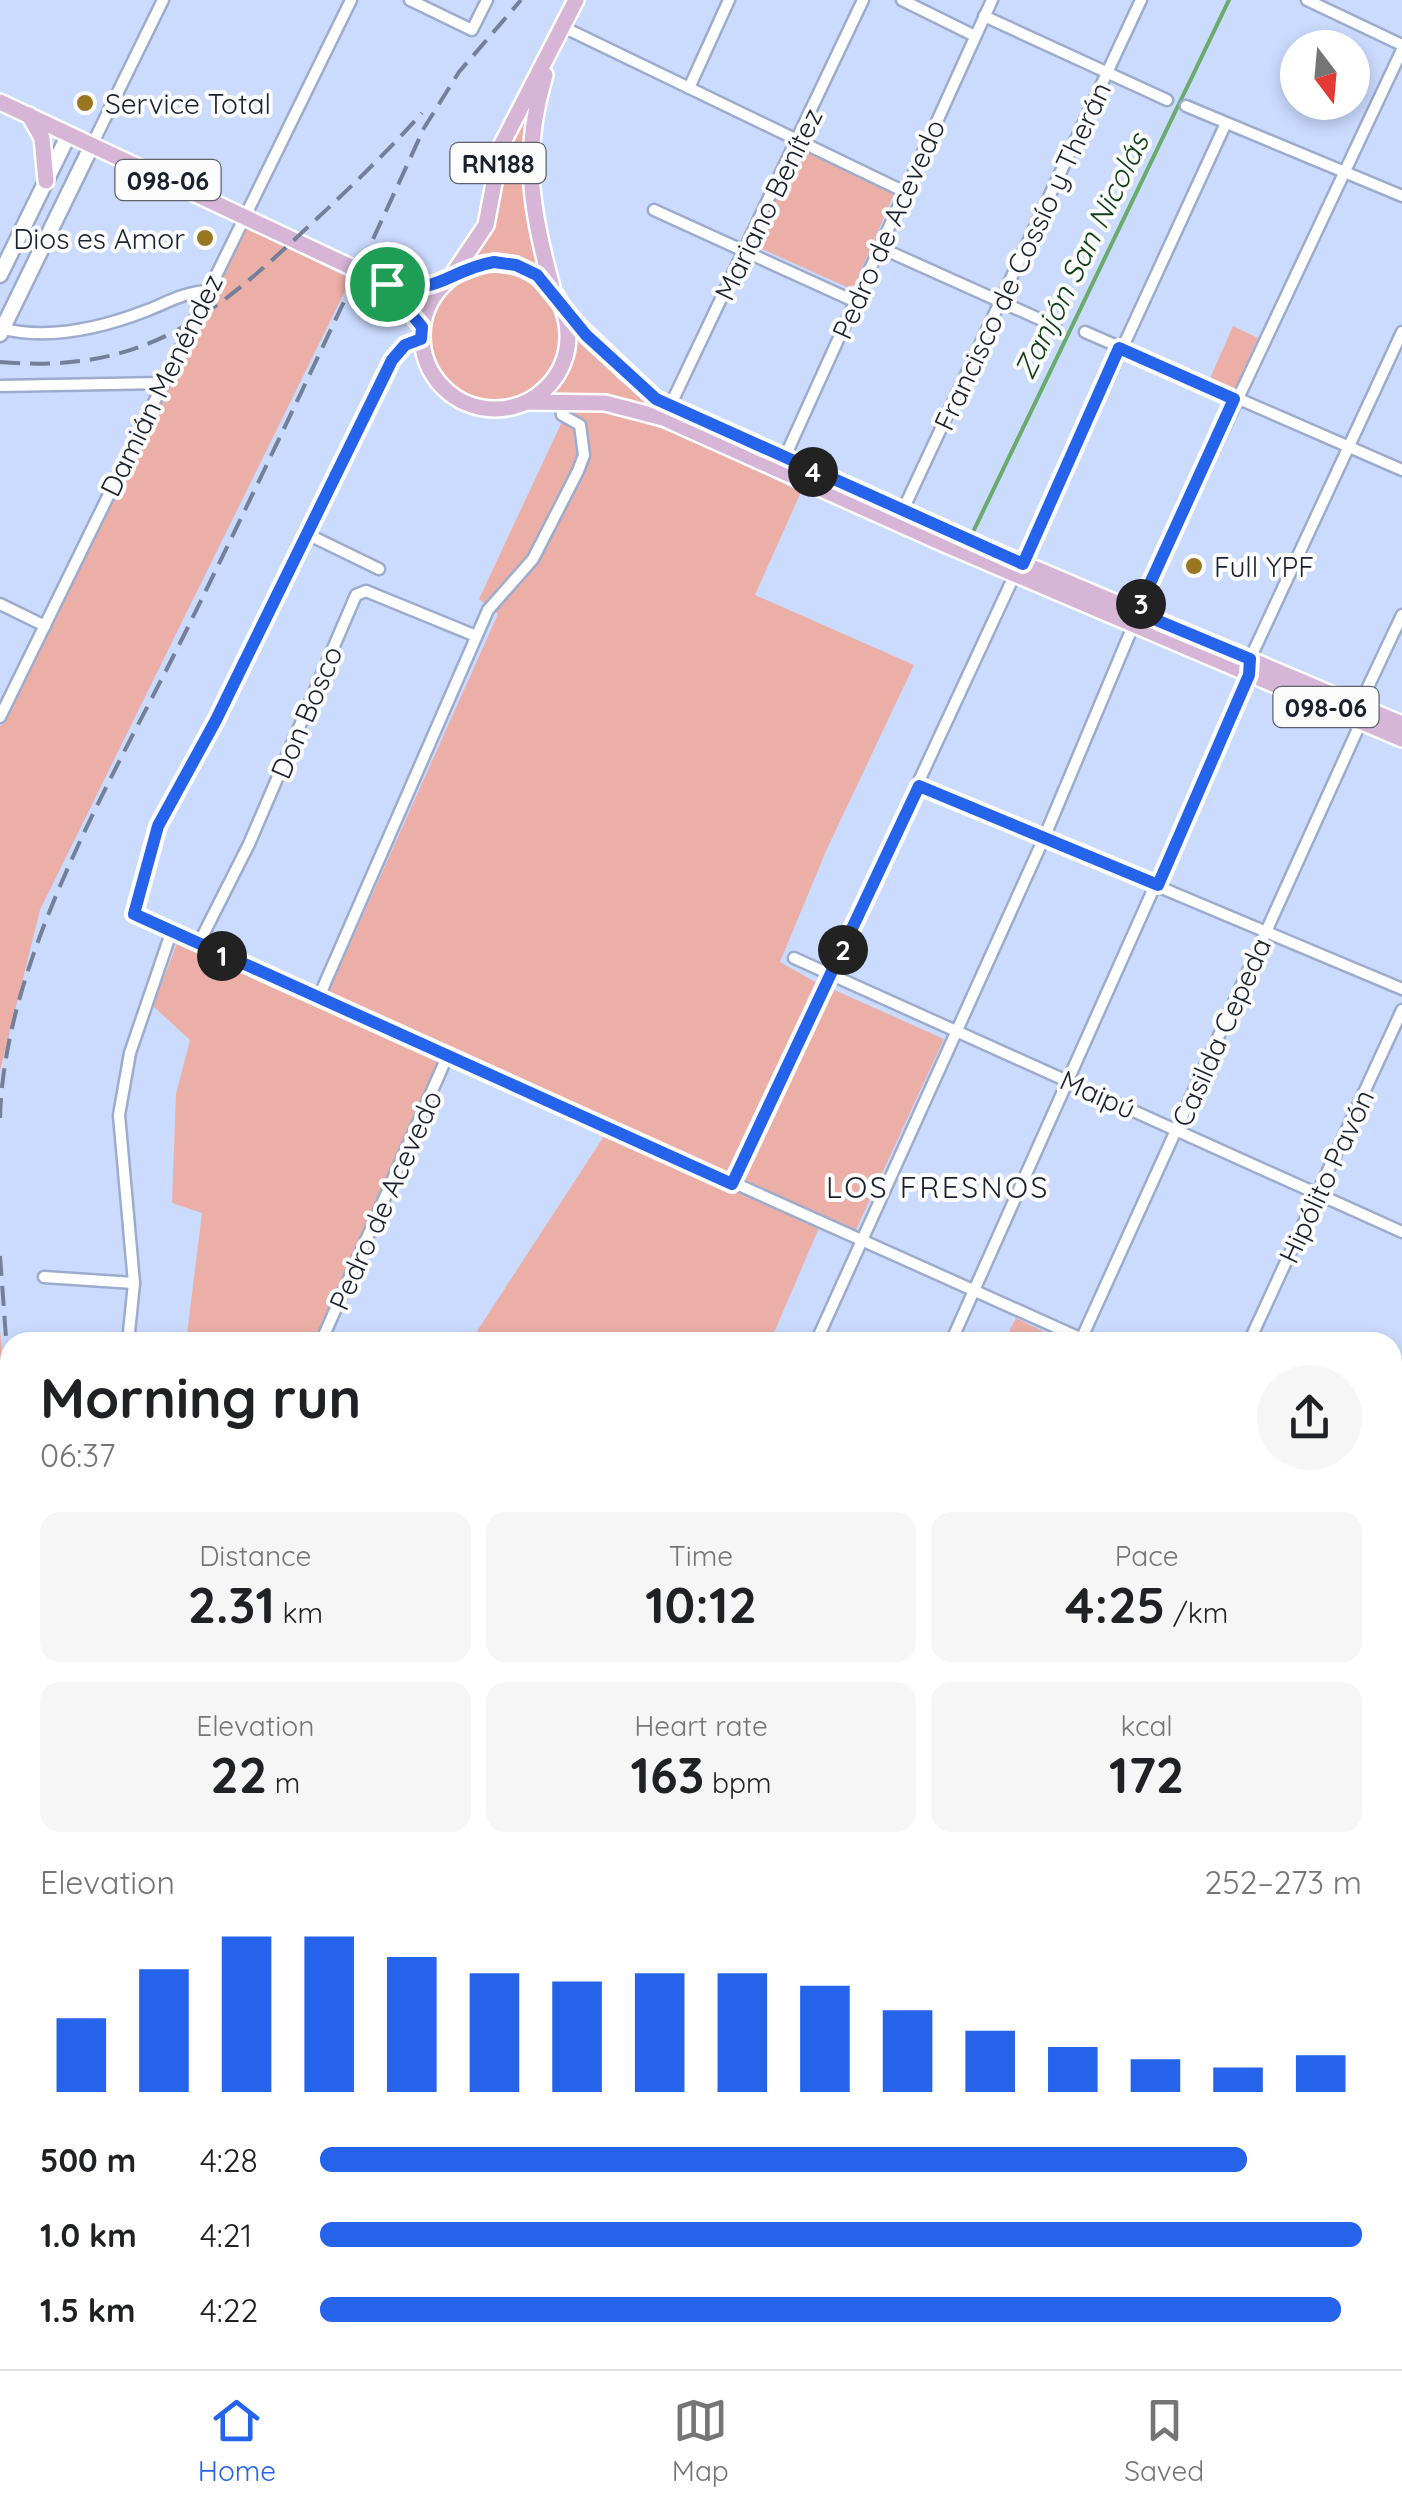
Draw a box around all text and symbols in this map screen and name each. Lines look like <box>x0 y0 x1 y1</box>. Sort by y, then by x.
north arrow <box>1280 30 1370 120</box>
map controls <box>1280 30 1370 120</box>
street label: Francisco de Cossío y Therán <box>926 76 1118 436</box>
place label: Service Total <box>105 86 271 121</box>
marker: Service Total <box>74 92 96 114</box>
street label: Mariano Benítez <box>706 102 830 306</box>
street label: Pedro de Acevedo <box>824 114 952 344</box>
water label: Zanjón San Nicolás <box>1005 125 1158 385</box>
road number: RN188 <box>450 143 546 183</box>
road number: 098-06 <box>116 160 220 200</box>
place label: Dios es Amor <box>13 221 185 256</box>
marker: Dios es Amor <box>194 227 216 249</box>
pin <box>345 242 430 327</box>
icon: arrive <box>360 257 415 312</box>
street label: Damián Menéndez <box>92 268 230 502</box>
pin: 4 <box>788 447 838 497</box>
text: 4 <box>805 454 821 489</box>
place label: Full YPF <box>1214 549 1314 584</box>
marker: Full YPF <box>1183 555 1205 577</box>
pin: 3 <box>1116 579 1166 629</box>
text: 3 <box>1133 586 1149 621</box>
street label: Don Bosco <box>262 640 350 784</box>
road number: 098-06 <box>1274 687 1378 727</box>
pin: 2 <box>818 925 868 975</box>
pin: 1 <box>197 931 247 981</box>
text: 2 <box>835 932 851 967</box>
street label: Casilda Cepeda <box>1164 932 1278 1132</box>
text: 1 <box>217 938 227 973</box>
street label: Maipú <box>1055 1062 1141 1126</box>
street label: Hipólito Pavón <box>1271 1084 1381 1268</box>
street label: Pedro de Acevedo <box>321 1085 449 1315</box>
district label: LOS FRESNOS <box>826 1168 1050 1206</box>
text: Morning run <box>40 1363 361 1432</box>
button: share <box>1257 1365 1362 1470</box>
text: 06:37 <box>40 1435 115 1475</box>
text: Distance <box>199 1538 311 1573</box>
text: Time <box>669 1538 733 1573</box>
text: Pace <box>1115 1538 1179 1573</box>
text: 2.31 <box>188 1573 275 1636</box>
text: 10:12 <box>645 1573 757 1636</box>
text: 4:25 <box>1065 1573 1165 1636</box>
text: km <box>275 1595 323 1630</box>
text: /km <box>1165 1595 1228 1630</box>
text: Elevation <box>196 1708 314 1743</box>
text: Heart rate <box>634 1708 768 1743</box>
text: kcal <box>1121 1708 1173 1743</box>
text: 22 <box>210 1743 267 1806</box>
text: 163 <box>630 1743 704 1806</box>
text: 172 <box>1109 1743 1184 1806</box>
text: m <box>267 1765 300 1800</box>
text: bpm <box>704 1765 772 1800</box>
text: Elevation <box>40 1862 175 1902</box>
text: 252–273 m <box>1205 1862 1362 1902</box>
text: 500 m <box>40 2140 136 2180</box>
text: 4:28 <box>200 2140 258 2180</box>
text: 1.0 km <box>40 2215 137 2255</box>
text: 4:21 <box>200 2215 252 2255</box>
text: 1.5 km <box>40 2290 136 2330</box>
text: 4:22 <box>200 2290 258 2330</box>
tab: Home <box>198 2393 276 2488</box>
tab: Map <box>672 2393 729 2488</box>
tab: Saved <box>1124 2393 1204 2488</box>

